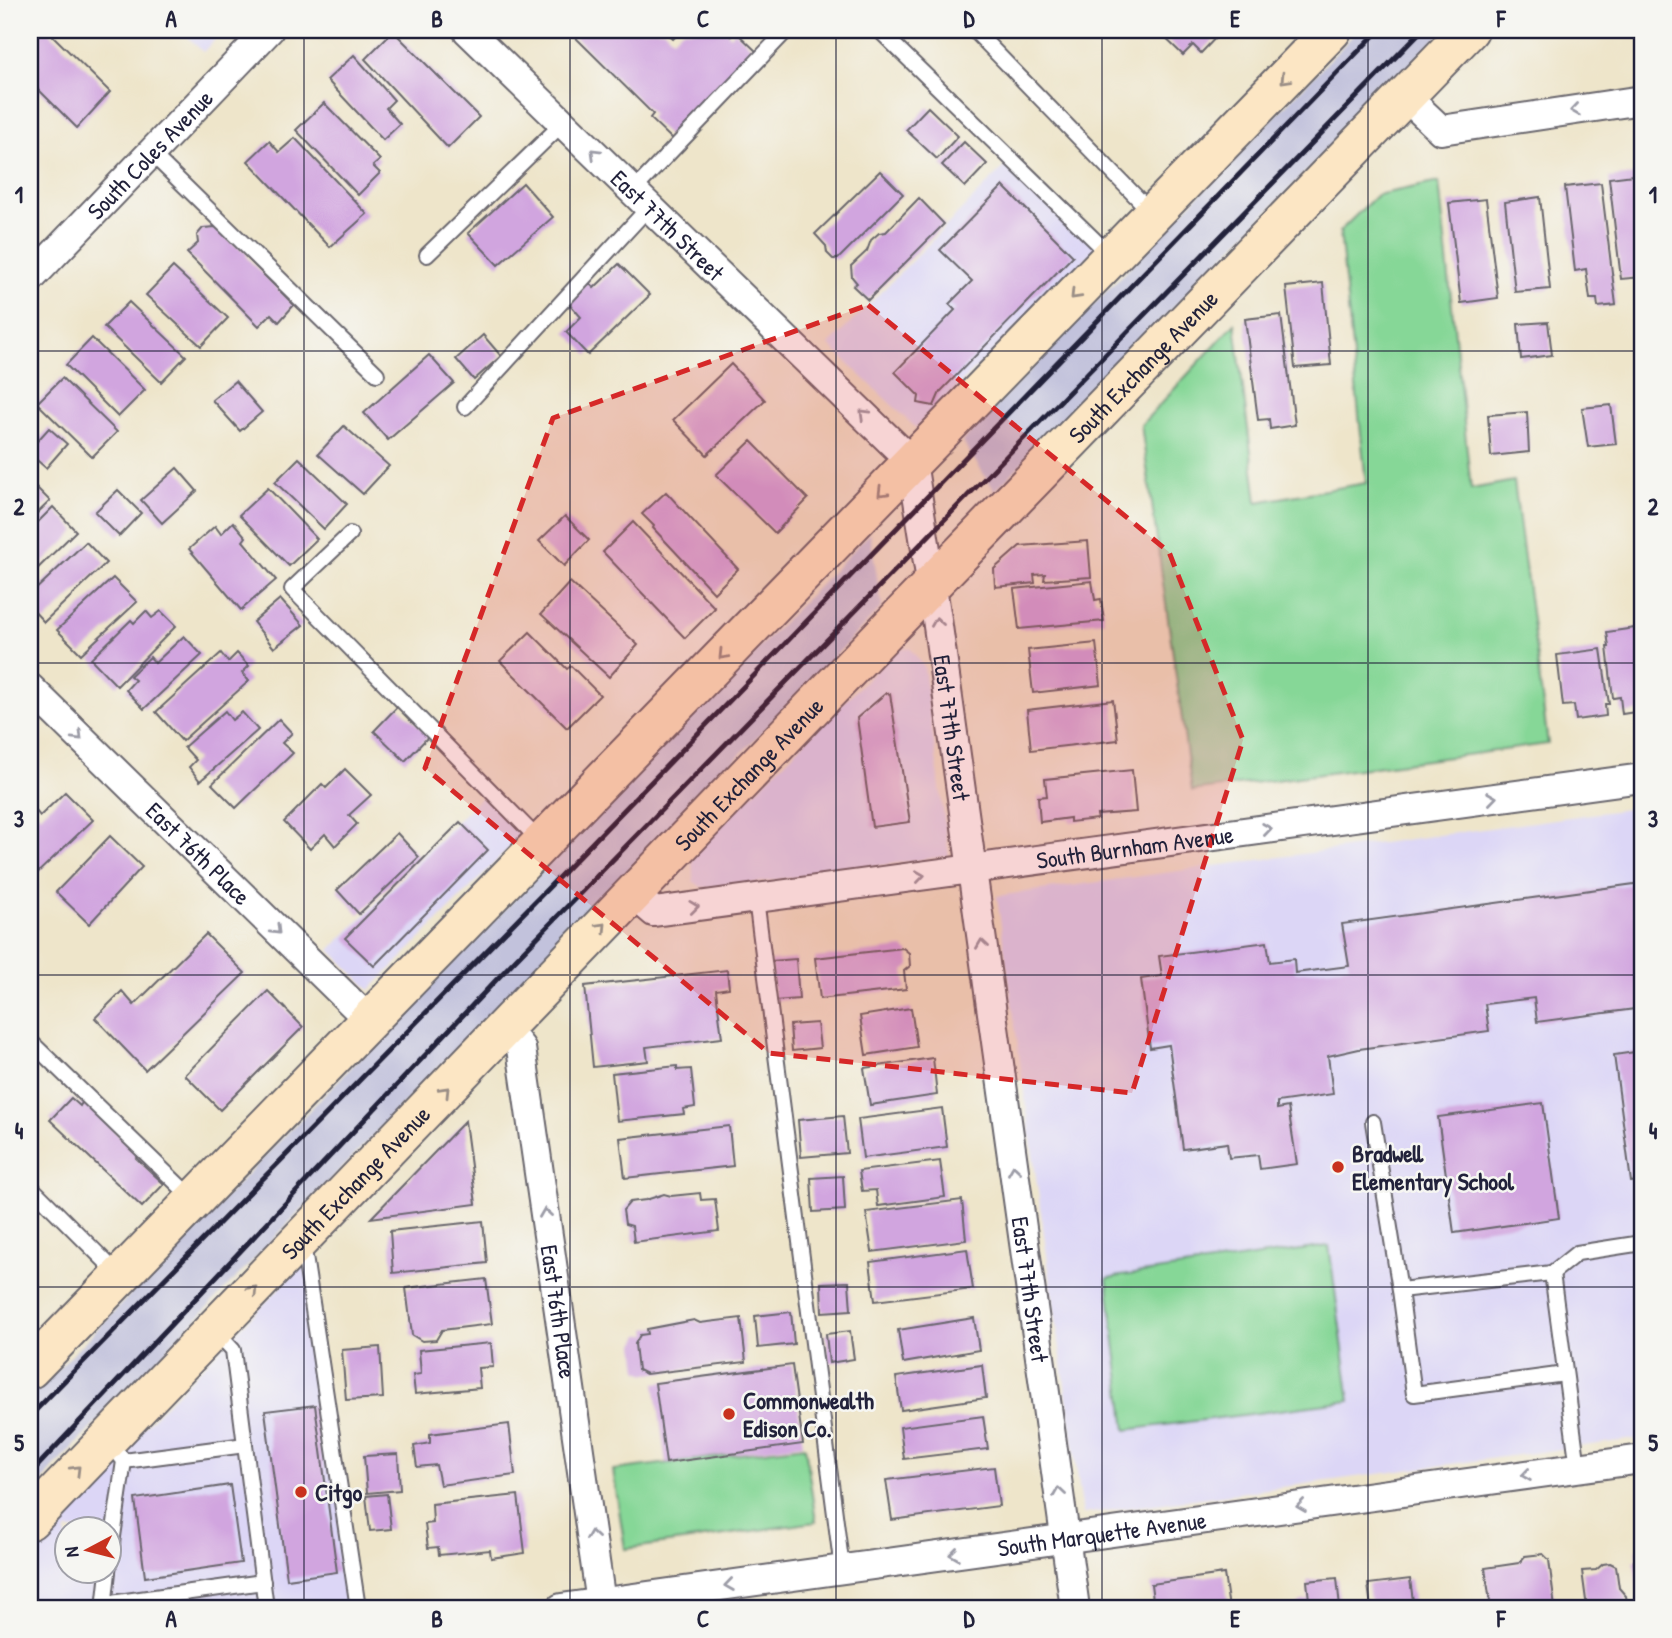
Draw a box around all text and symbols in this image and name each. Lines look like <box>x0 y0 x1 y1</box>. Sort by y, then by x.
text: A <box>165 3 177 34</box>
text: B <box>431 3 443 34</box>
text: C <box>697 3 709 34</box>
text: D <box>964 3 976 34</box>
text: E <box>1230 3 1241 34</box>
text: F <box>1496 3 1507 34</box>
one-way arrow <box>1280 70 1293 83</box>
street label: South Coles Avenue <box>80 82 220 226</box>
one-way arrow <box>1569 102 1581 117</box>
one-way arrow <box>590 149 603 162</box>
street label: East 77th Street <box>604 162 732 288</box>
text: 1 <box>15 179 23 210</box>
text: 1 <box>1649 179 1657 210</box>
street label: South Exchange Avenue <box>1061 282 1225 450</box>
one-way arrow <box>1071 287 1084 300</box>
one-way arrow <box>859 409 872 422</box>
one-way arrow <box>877 484 890 497</box>
text: 2 <box>14 491 25 522</box>
text: 2 <box>1648 491 1659 522</box>
one-way arrow <box>930 616 945 628</box>
one-way arrow <box>719 647 732 660</box>
street label: East 77th Street <box>926 653 978 803</box>
street label: South Exchange Avenue <box>667 690 831 858</box>
one-way arrow <box>70 727 83 740</box>
one-way arrow <box>1486 791 1498 806</box>
street label: East 76th Place <box>139 795 258 912</box>
text: 3 <box>14 803 24 834</box>
text: 3 <box>1648 803 1658 834</box>
street label: South Burnham Avenue <box>1034 818 1236 876</box>
one-way arrow <box>1261 822 1272 837</box>
one-way arrow <box>914 869 926 884</box>
one-way arrow <box>688 899 700 914</box>
one-way arrow <box>267 921 280 934</box>
one-way arrow <box>593 922 606 935</box>
one-way arrow <box>975 939 990 950</box>
one-way arrow <box>436 1086 449 1099</box>
street label: South Exchange Avenue <box>274 1098 437 1266</box>
text: 4 <box>15 1115 24 1146</box>
text: 4 <box>1649 1115 1658 1146</box>
place label: Bradwell Elementary School <box>1352 1137 1515 1198</box>
marker: Bradwell Elementary School <box>1330 1159 1346 1175</box>
one-way arrow <box>1006 1164 1021 1176</box>
one-way arrow <box>538 1207 553 1219</box>
street label: East 77th Street <box>1005 1214 1057 1365</box>
street label: East 76th Place <box>534 1243 585 1381</box>
one-way arrow <box>244 1285 257 1298</box>
place label: Commonwealth Edison Co. <box>743 1384 874 1444</box>
marker: Commonwealth Edison Co. <box>721 1406 737 1422</box>
text: 5 <box>14 1427 24 1458</box>
text: 5 <box>1648 1427 1658 1458</box>
one-way arrow <box>68 1465 81 1478</box>
one-way arrow <box>1520 1467 1532 1482</box>
place label: Citgo <box>315 1476 362 1509</box>
marker: Citgo <box>293 1484 309 1500</box>
one-way arrow <box>1052 1486 1067 1498</box>
one-way arrow <box>1295 1498 1307 1513</box>
street label: South Marquette Avenue <box>996 1503 1209 1564</box>
north arrow <box>52 1516 122 1586</box>
one-way arrow <box>584 1529 599 1541</box>
text: N <box>58 1545 85 1559</box>
one-way arrow <box>948 1546 960 1561</box>
one-way arrow <box>723 1577 735 1592</box>
text: A <box>165 1603 177 1634</box>
text: B <box>431 1603 443 1634</box>
text: C <box>697 1603 709 1634</box>
text: D <box>964 1603 976 1634</box>
text: E <box>1230 1603 1241 1634</box>
text: F <box>1496 1603 1507 1634</box>

